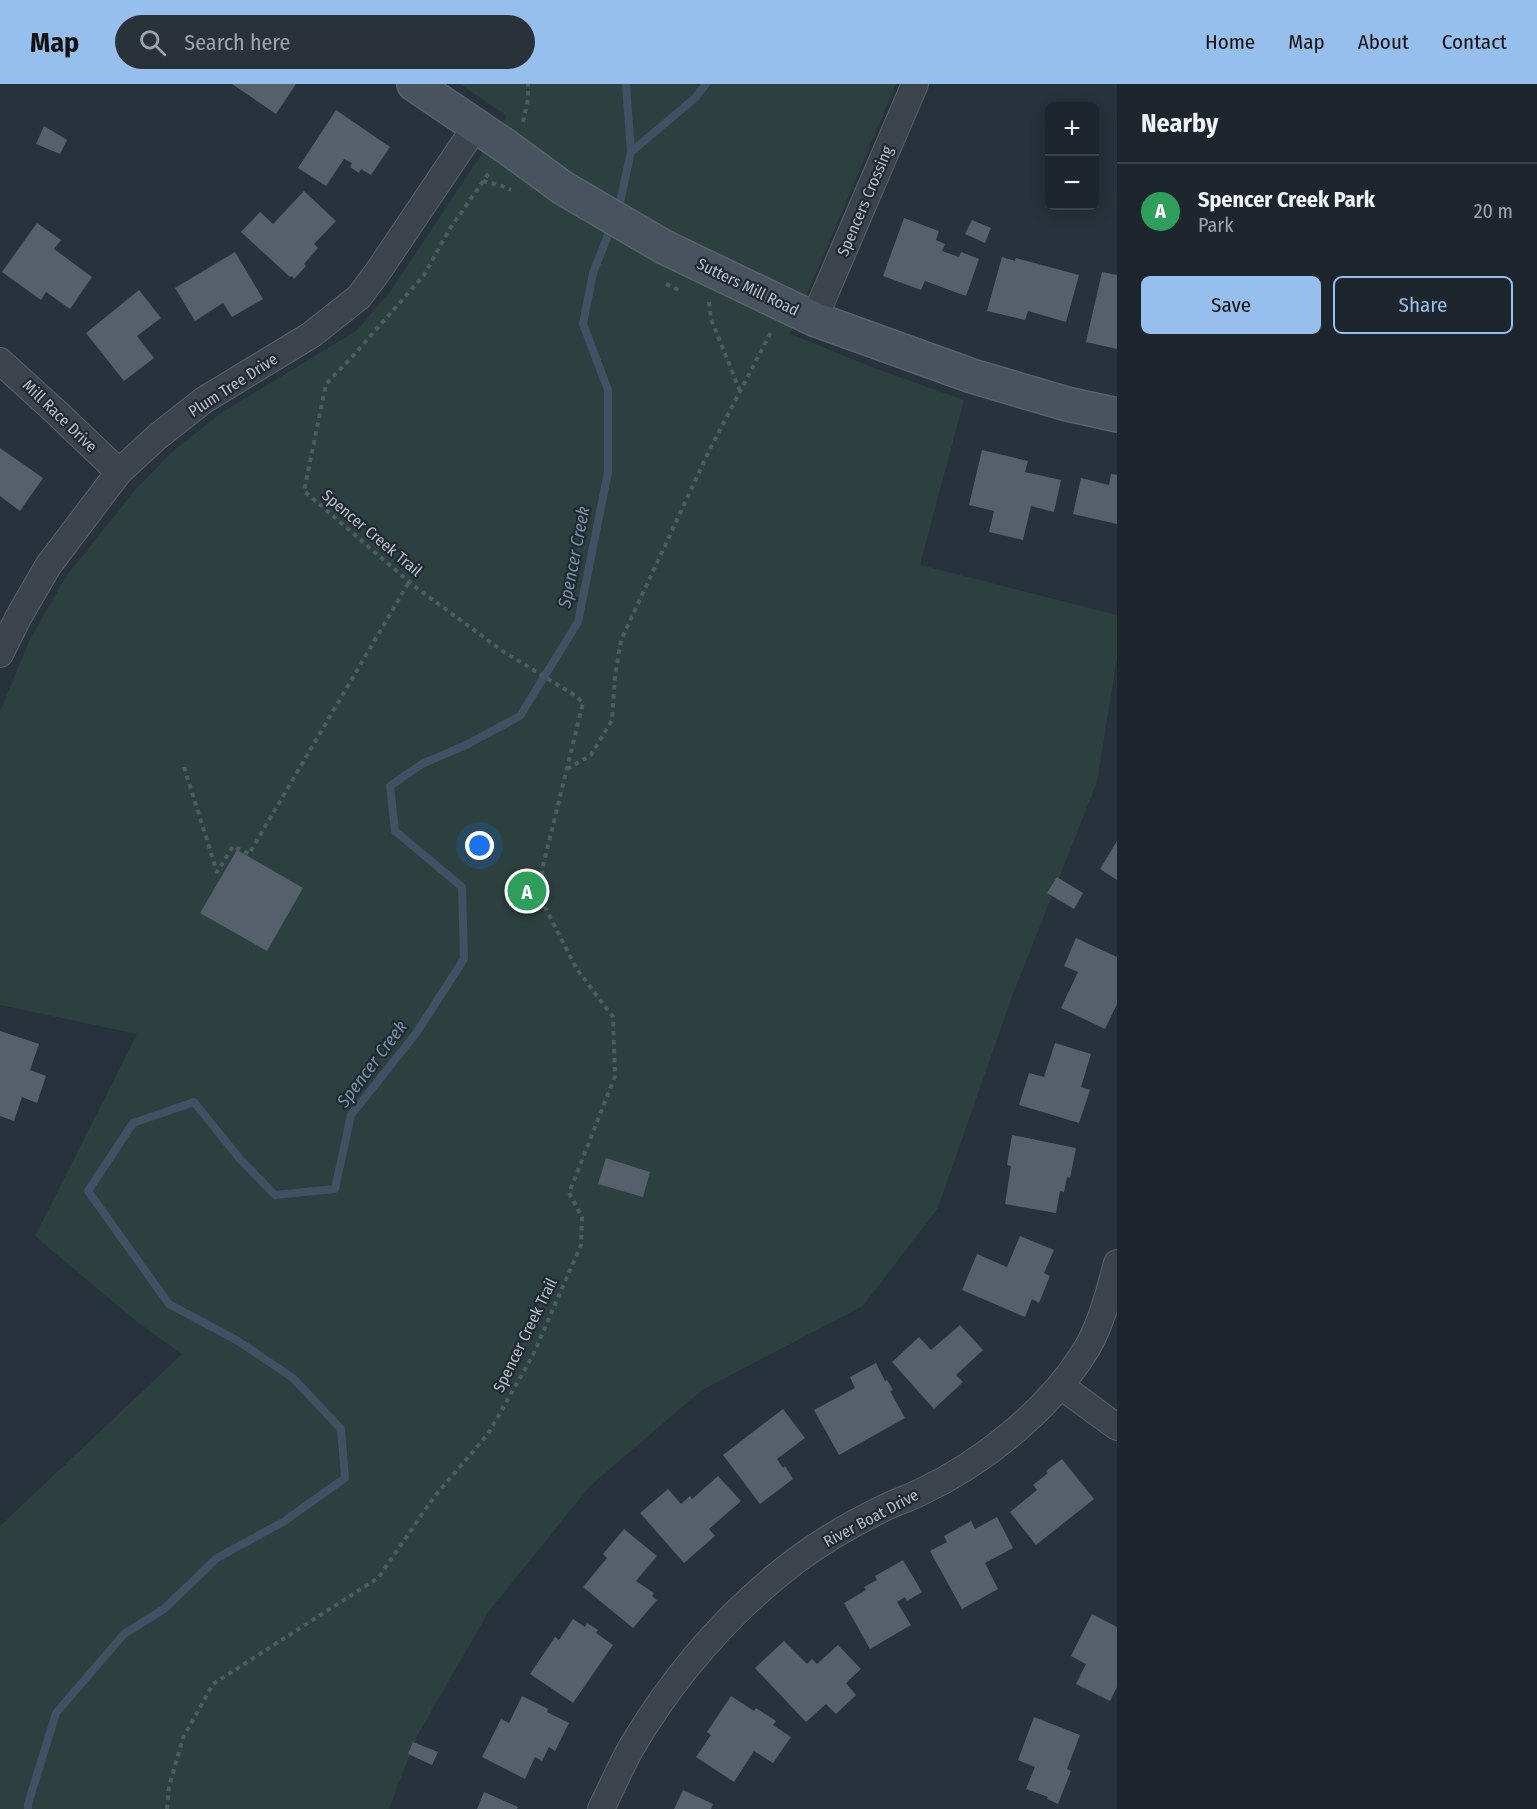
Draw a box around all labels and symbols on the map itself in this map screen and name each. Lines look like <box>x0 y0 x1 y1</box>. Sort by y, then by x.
street label: Spencers Crossing <box>833 142 897 259</box>
street label: Sutters Mill Road <box>694 254 802 320</box>
street label: Plum Tree Drive <box>185 349 281 421</box>
street label: Mill Race Drive <box>19 376 101 456</box>
street label: Spencer Creek Trail <box>318 486 426 580</box>
water label: Spencer Creek <box>553 504 595 611</box>
your location <box>465 831 494 860</box>
pin: A <box>508 868 546 914</box>
water label: Spencer Creek <box>332 1016 412 1113</box>
street label: Spencer Creek Trail <box>489 1275 561 1395</box>
street label: River Boat Drive <box>820 1485 922 1551</box>

